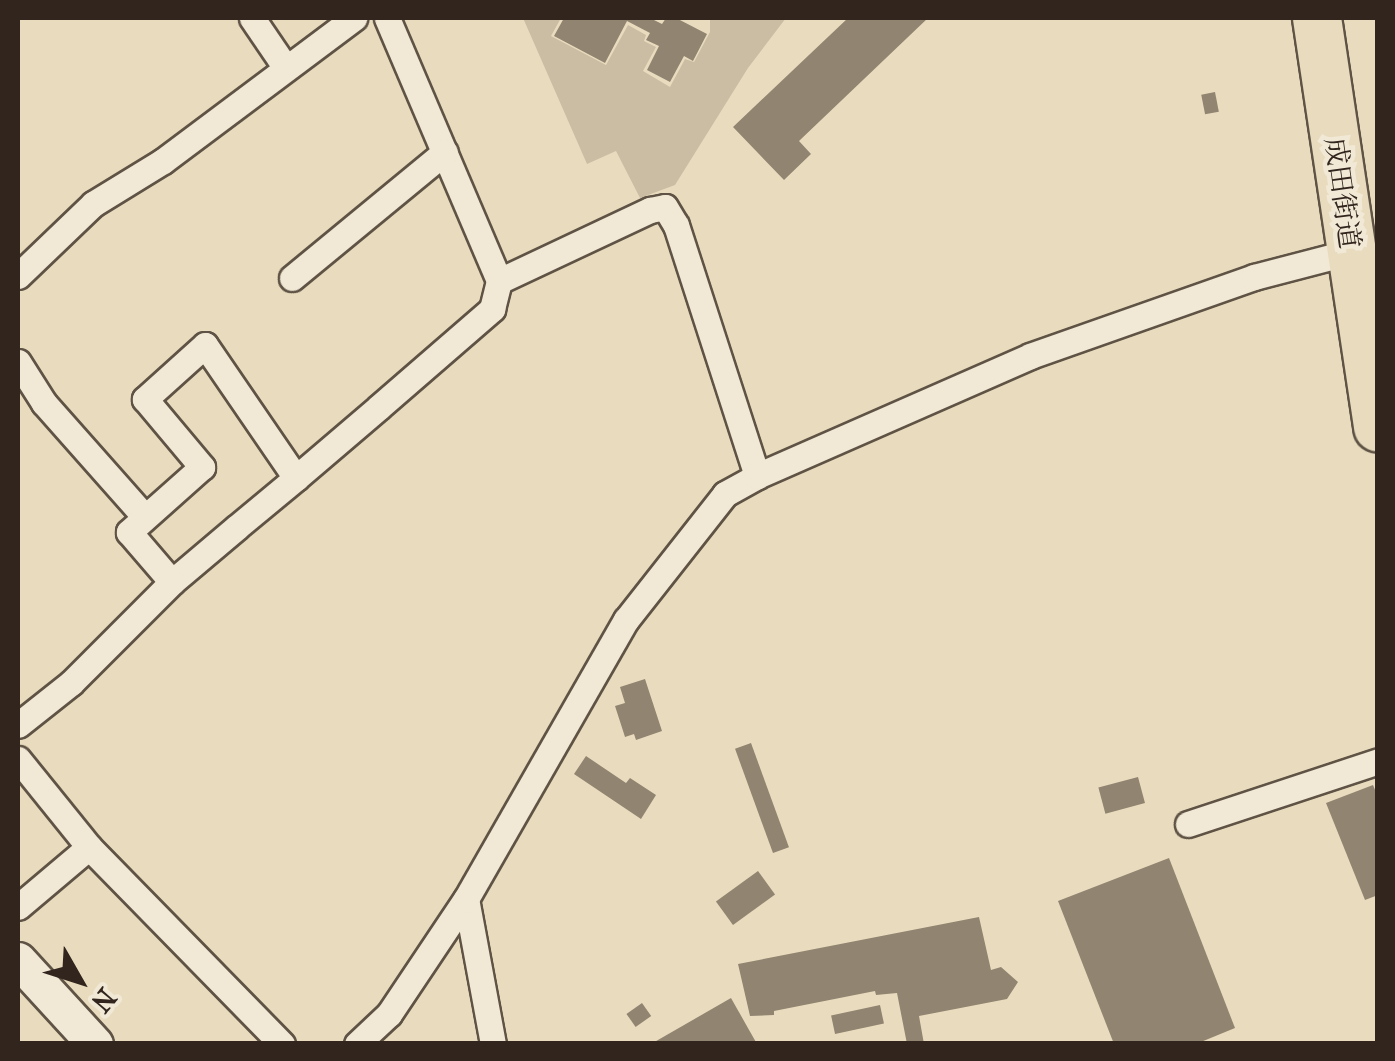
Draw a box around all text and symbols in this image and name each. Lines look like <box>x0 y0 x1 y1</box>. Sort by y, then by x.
street label: 成田街道 <box>1318 135 1366 251</box>
north arrow <box>30 931 130 1031</box>
text: N <box>84 982 123 1019</box>

